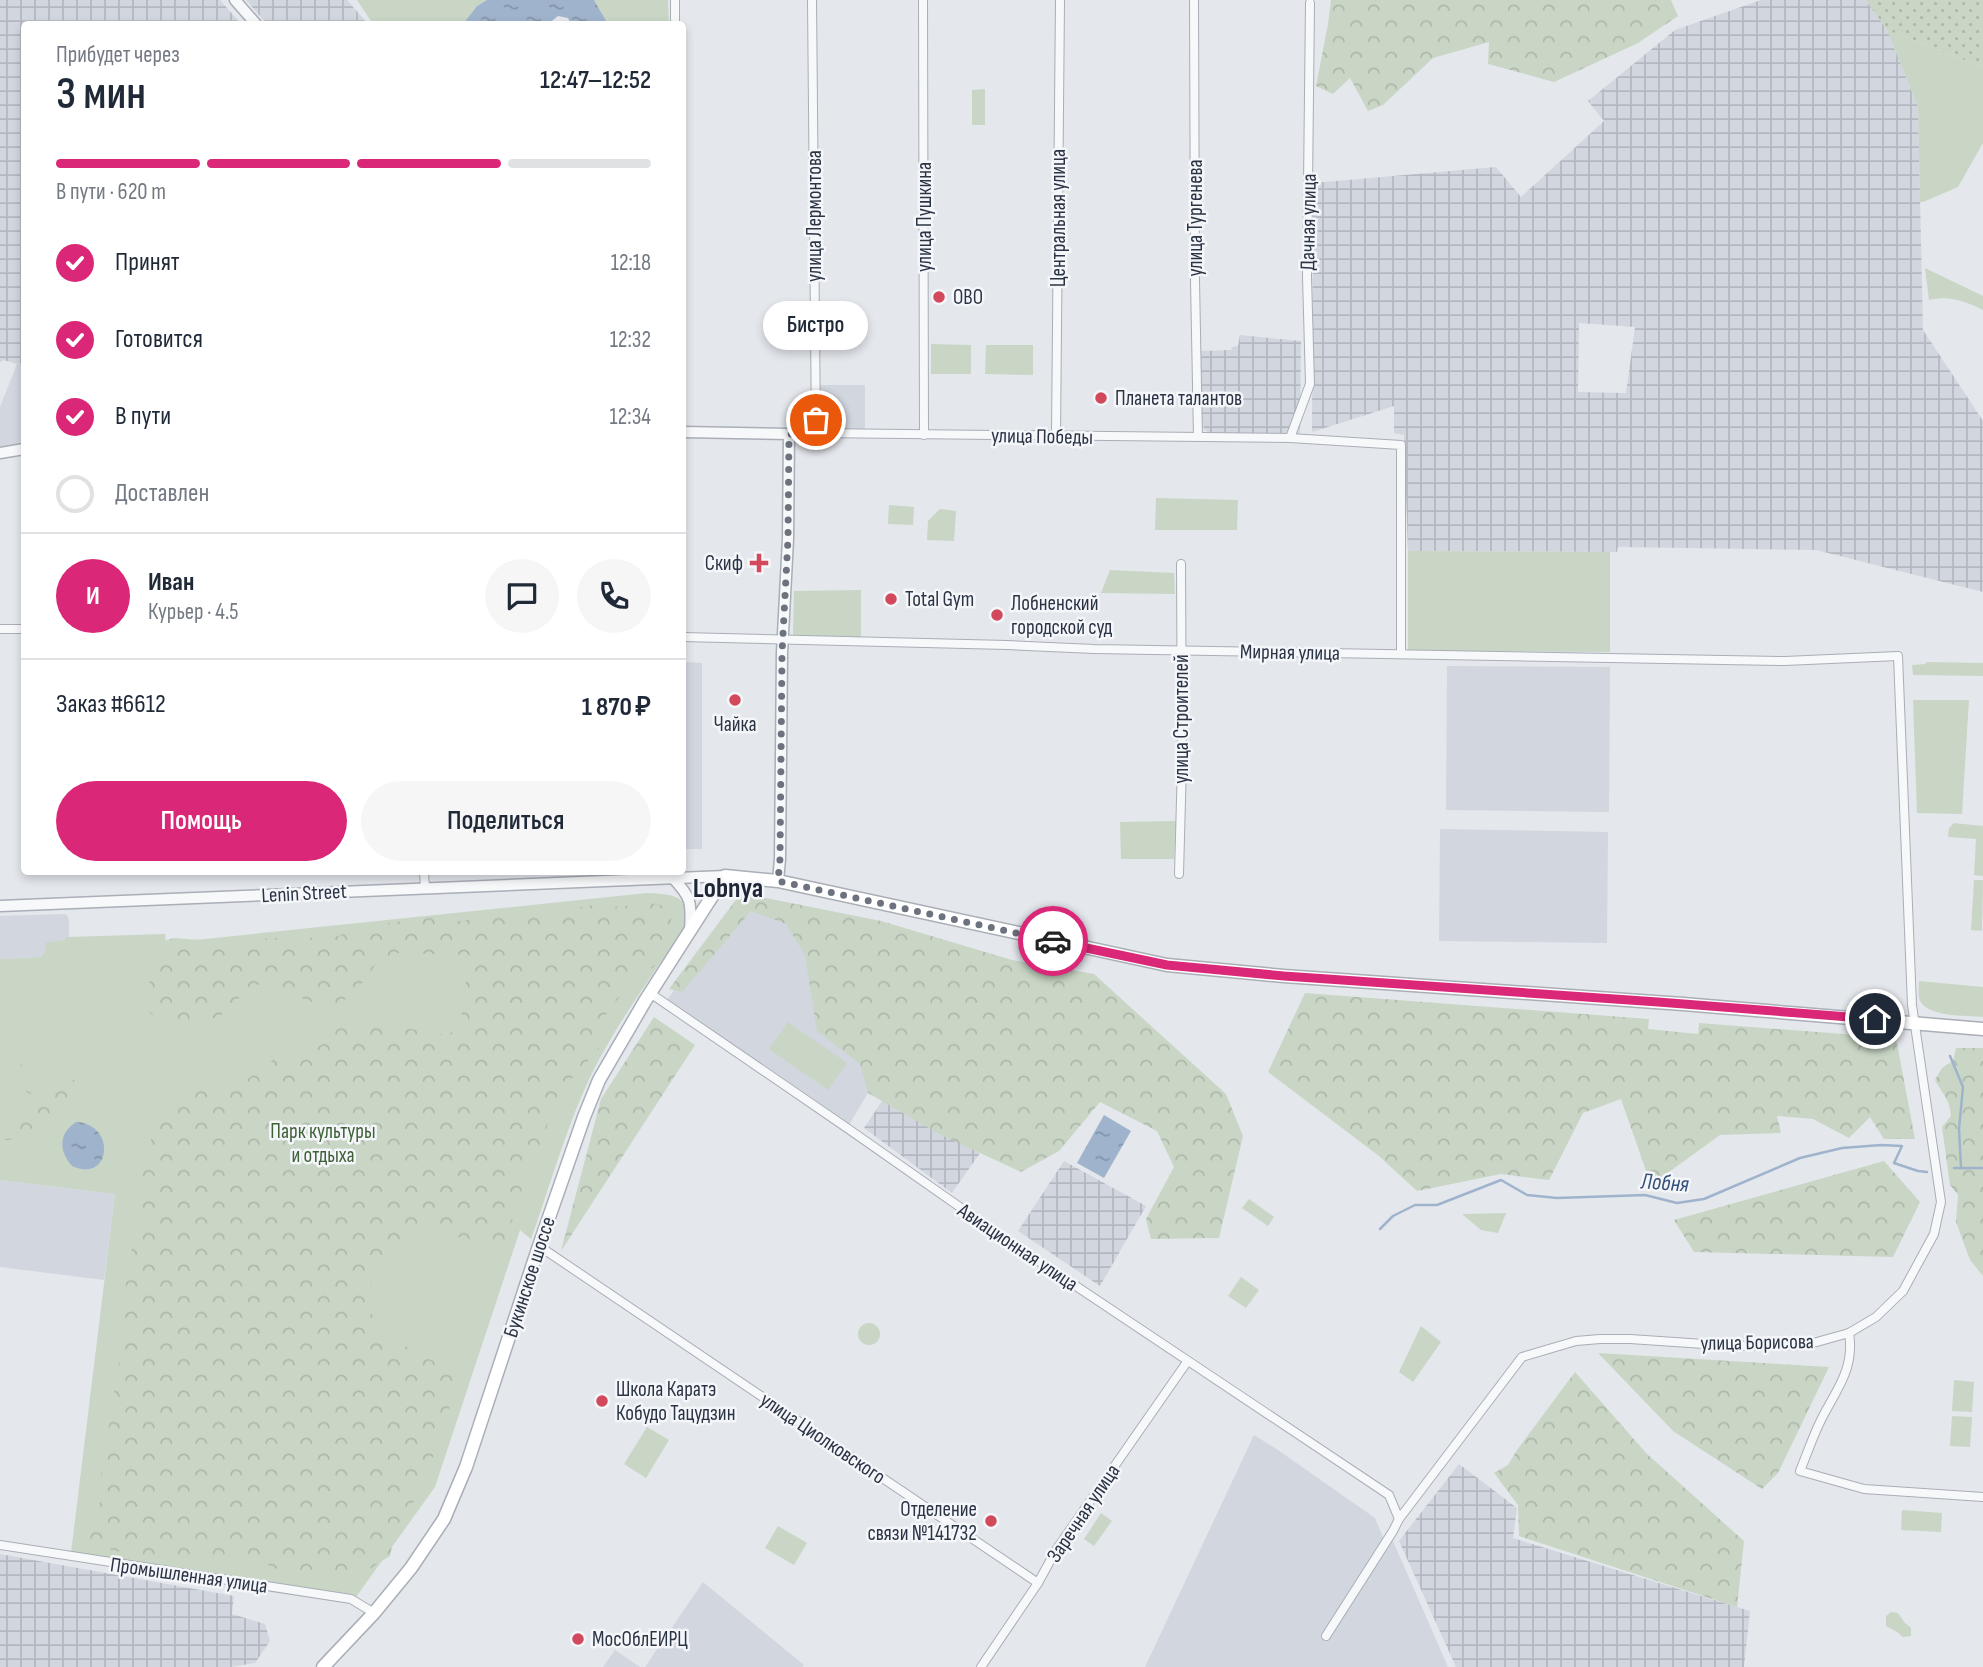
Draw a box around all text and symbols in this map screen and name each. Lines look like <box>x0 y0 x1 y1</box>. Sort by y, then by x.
text: Прибудет через <box>56 41 180 69</box>
text: 12:47–12:52 <box>540 65 651 96</box>
text: 3 мин <box>56 67 146 122</box>
street label: Центральная улица <box>1046 149 1071 287</box>
street label: улица Лермонтова <box>802 150 827 282</box>
street label: улица Тургенева <box>1183 159 1208 277</box>
street label: улица Пушкина <box>912 162 937 272</box>
street label: Дачная улица <box>1295 173 1322 271</box>
text: В пути · 620 m <box>56 178 166 206</box>
icon: check <box>56 244 94 282</box>
text: Принят <box>115 247 180 278</box>
text: 12:18 <box>611 249 651 277</box>
place label: ОВО <box>953 285 983 310</box>
marker: ОВО <box>931 289 947 305</box>
callout: Бистро <box>764 301 868 350</box>
text: Бистро <box>787 311 844 339</box>
icon: check <box>56 321 94 359</box>
text: Готовится <box>115 324 203 355</box>
text: 12:32 <box>610 326 651 354</box>
place label: Планета талантов <box>1115 386 1242 411</box>
pin <box>786 390 846 450</box>
marker: Планета талантов <box>1093 390 1109 406</box>
icon: check <box>56 398 94 436</box>
text: В пути <box>115 401 171 432</box>
icon: bag <box>797 401 835 439</box>
text: 12:34 <box>610 403 651 431</box>
street label: улица Победы <box>991 423 1093 450</box>
text: Доставлен <box>115 478 209 509</box>
place label: Скиф <box>705 551 743 576</box>
marker: Скиф <box>749 553 769 573</box>
button: chat <box>485 559 559 633</box>
button: phone <box>577 559 651 633</box>
text: Иван <box>148 567 194 598</box>
text: И <box>86 581 100 612</box>
place label: Total Gym <box>905 587 974 612</box>
marker: Total Gym <box>883 591 899 607</box>
place label: Лобненский городской суд <box>1011 591 1113 640</box>
text: Курьер · 4.5 <box>148 598 238 626</box>
marker: Лобненский городской суд <box>989 607 1005 623</box>
street label: Мирная улица <box>1240 639 1340 666</box>
street label: улица Строителей <box>1169 654 1194 784</box>
text: Заказ #6612 <box>56 689 166 720</box>
text: 1 870 ₽ <box>582 692 651 723</box>
marker: Чайка <box>727 692 743 708</box>
place label: Чайка <box>714 712 757 737</box>
button: Помощь <box>56 781 347 861</box>
button: Поделиться <box>361 781 651 861</box>
district label: Lobnya <box>693 872 763 905</box>
street label: Lenin Street <box>261 879 347 908</box>
courier <box>1018 906 1088 976</box>
icon: car <box>1034 922 1072 960</box>
pin <box>1845 989 1905 1049</box>
icon: home <box>1856 1000 1894 1038</box>
park label: Парк культуры и отдыха <box>270 1119 376 1168</box>
water label: Лобня <box>1639 1167 1690 1199</box>
street label: Авиационная улица <box>952 1197 1083 1297</box>
street label: Букинское шоссе <box>498 1214 561 1341</box>
street label: улица Борисова <box>1700 1329 1814 1356</box>
place label: Школа Каратэ Кобудо Тацудзин <box>616 1377 735 1426</box>
street label: улица Циолковского <box>755 1387 890 1489</box>
marker: Школа Каратэ Кобудо Тацудзин <box>594 1393 610 1409</box>
street label: Заречная улица <box>1041 1459 1125 1567</box>
place label: Отделение связи №141732 <box>867 1497 977 1546</box>
marker: Отделение связи №141732 <box>983 1513 999 1529</box>
street label: Промышленная улица <box>109 1552 269 1599</box>
place label: МосОблЕИРЦ <box>592 1627 688 1652</box>
marker: МосОблЕИРЦ <box>570 1631 586 1647</box>

